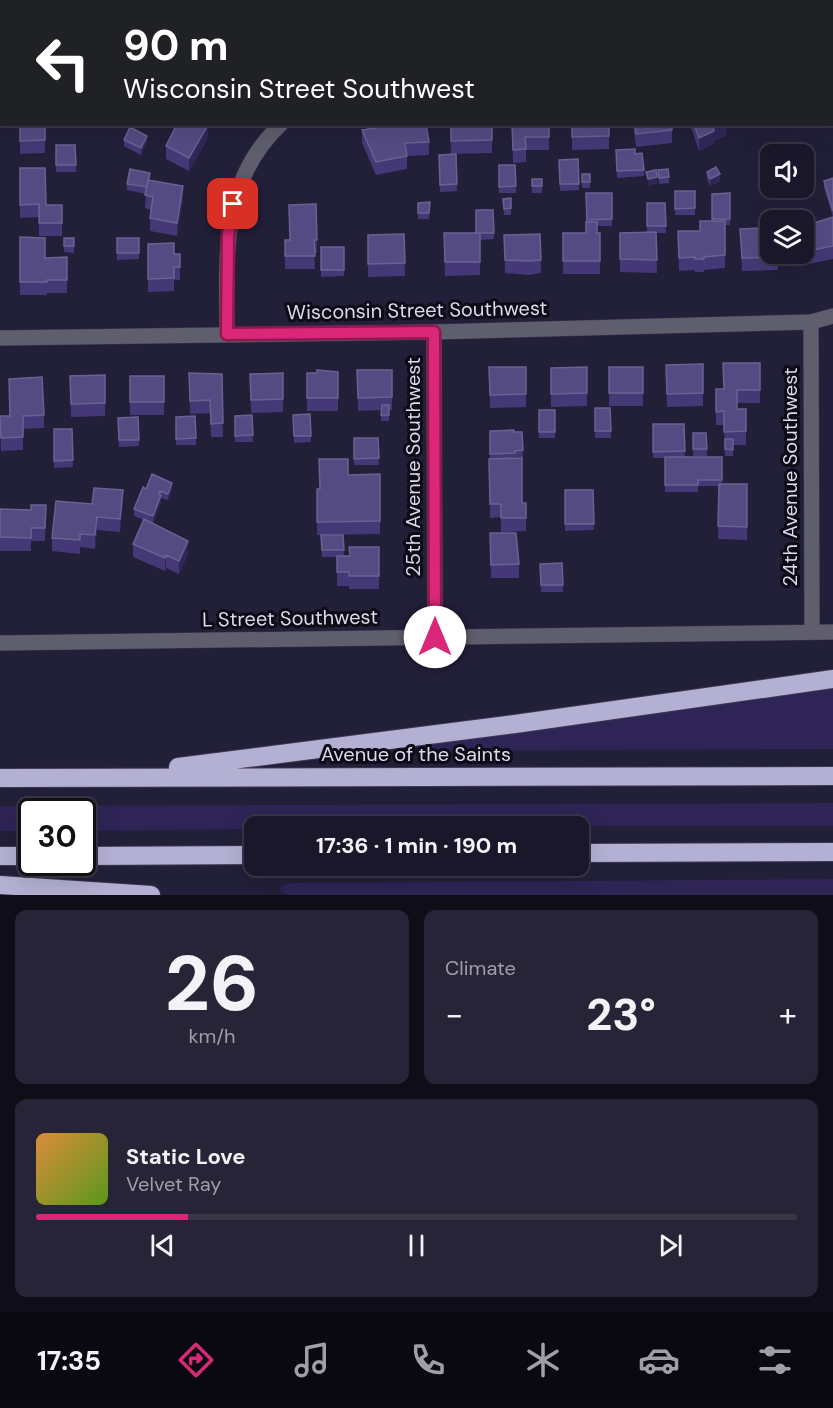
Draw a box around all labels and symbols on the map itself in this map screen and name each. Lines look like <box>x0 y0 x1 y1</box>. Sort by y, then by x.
pin <box>207 178 258 229</box>
street label: Wisconsin Street Southwest <box>287 295 548 325</box>
street label: 25th Avenue Southwest <box>400 357 426 577</box>
street label: 24th Avenue Southwest <box>777 367 803 587</box>
street label: L Street Southwest <box>202 603 378 633</box>
position arrow <box>403 605 467 669</box>
street label: Avenue of the Saints <box>321 741 511 767</box>
speed limit sign: 30 <box>18 798 96 876</box>

